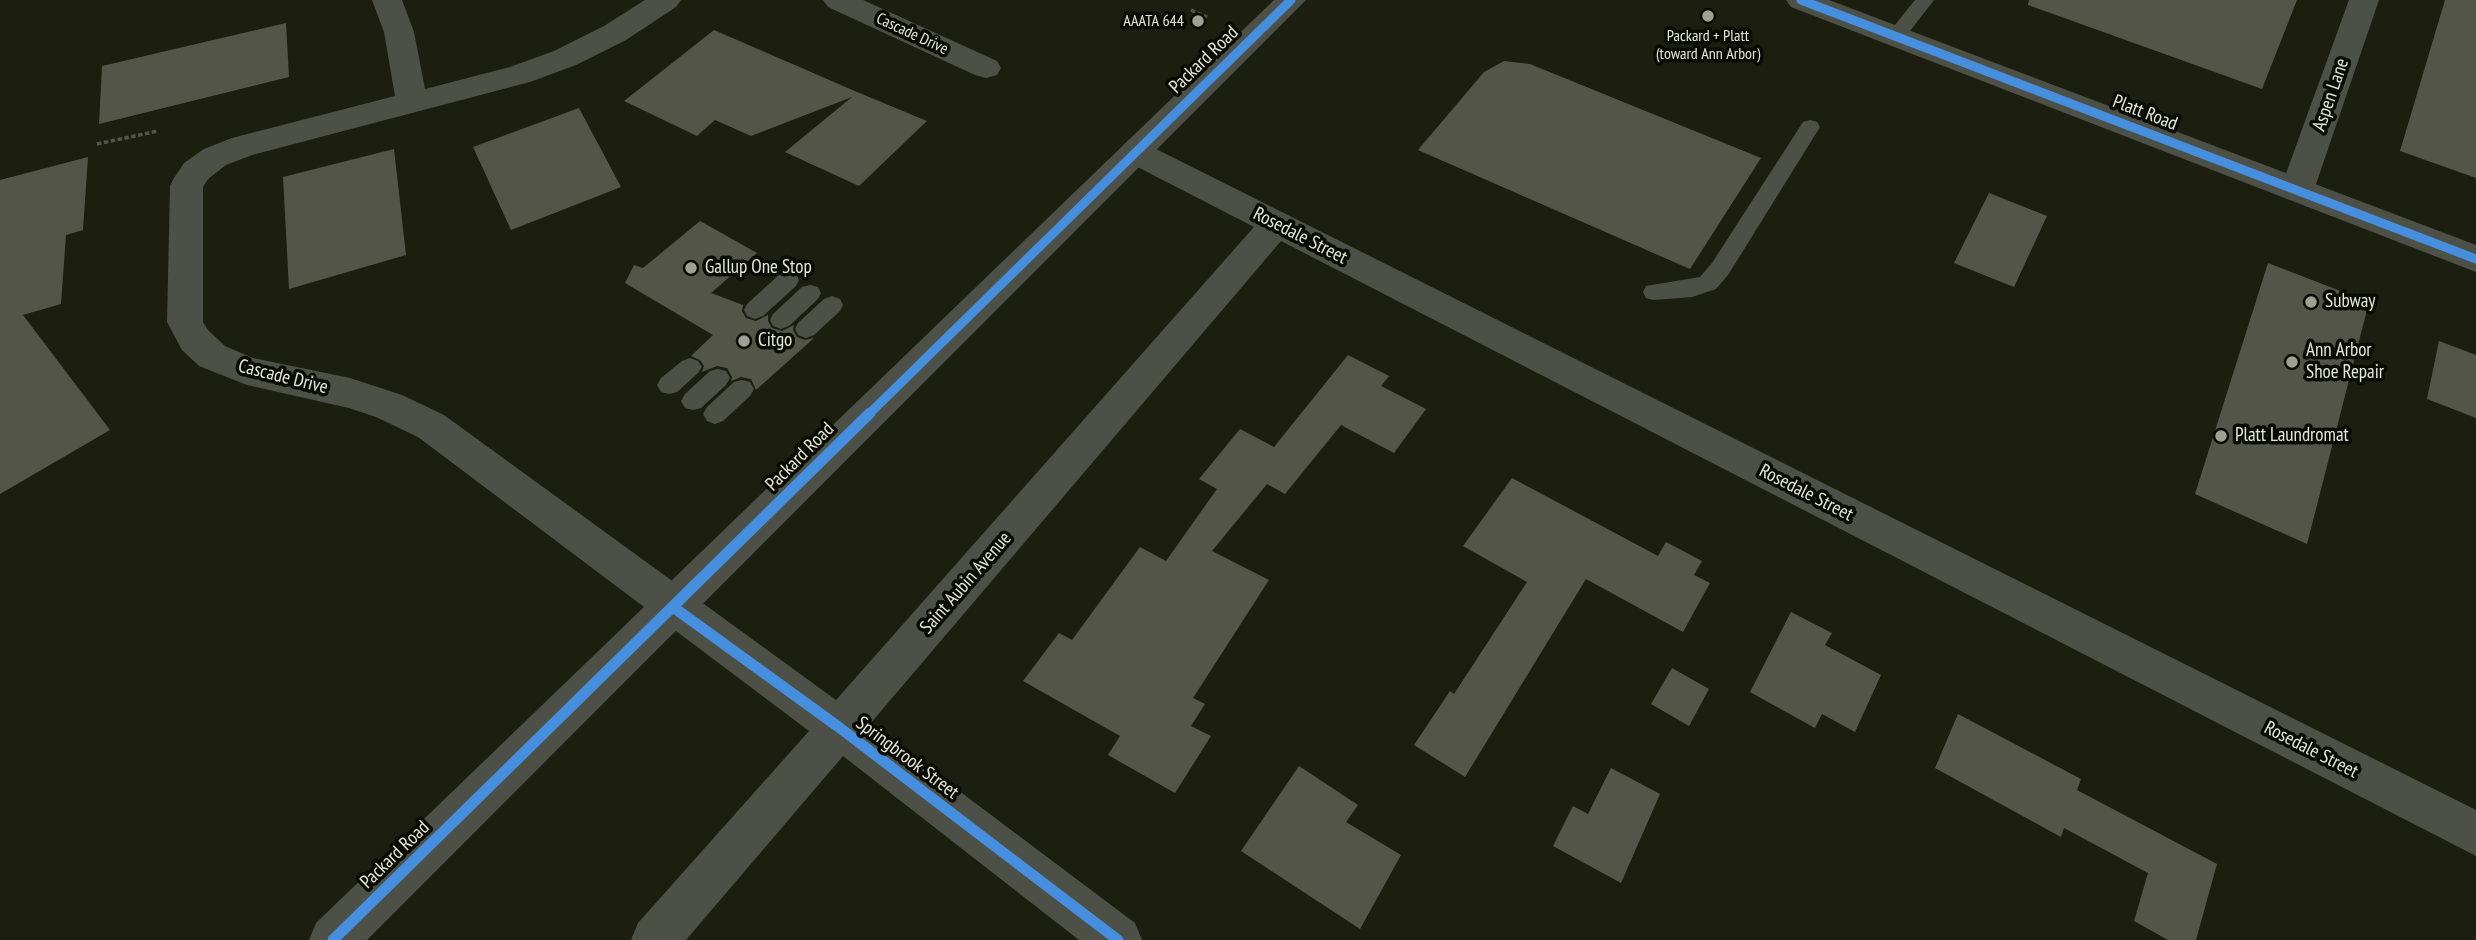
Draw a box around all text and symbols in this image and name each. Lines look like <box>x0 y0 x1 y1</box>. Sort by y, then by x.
marker: Packard + Platt (toward Ann Arbor) <box>1700 8 1716 24</box>
street label: Cascade Drive <box>873 9 951 59</box>
place label: AAATA 644 <box>1123 11 1184 31</box>
marker: AAATA 644 <box>1190 13 1206 29</box>
street label: Packard Road <box>1165 21 1243 99</box>
place label: Packard + Platt (toward Ann Arbor) <box>1656 26 1760 64</box>
street label: Aspen Lane <box>2308 56 2354 134</box>
street label: Platt Road <box>2109 90 2181 136</box>
street label: Rosedale Street <box>1249 203 1351 269</box>
place label: Gallup One Stop <box>705 257 812 279</box>
marker: Gallup One Stop <box>683 260 699 276</box>
place label: Subway <box>2325 291 2375 313</box>
marker: Subway <box>2303 294 2319 310</box>
place label: Citgo <box>758 330 792 352</box>
marker: Citgo <box>736 333 752 349</box>
place label: Ann Arbor Shoe Repair <box>2306 340 2384 384</box>
marker: Ann Arbor Shoe Repair <box>2284 354 2300 370</box>
street label: Cascade Drive <box>236 355 330 399</box>
street label: Packard Road <box>761 418 839 496</box>
place label: Platt Laundromat <box>2235 425 2349 447</box>
marker: Platt Laundromat <box>2213 428 2229 444</box>
street label: Rosedale Street <box>1755 460 1857 526</box>
street label: Saint Aubin Avenue <box>916 527 1016 639</box>
street label: Springbrook Street <box>851 712 963 804</box>
street label: Rosedale Street <box>2260 717 2362 783</box>
street label: Packard Road <box>356 816 434 894</box>

